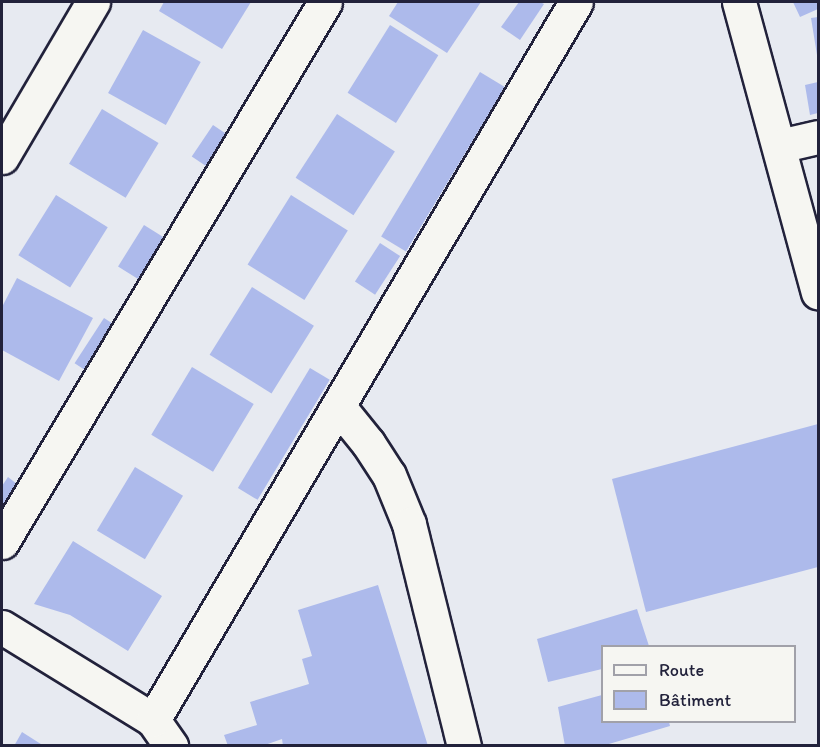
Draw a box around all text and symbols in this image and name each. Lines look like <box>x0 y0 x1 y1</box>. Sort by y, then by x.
legend <box>601 645 796 723</box>
text: Route <box>659 659 704 681</box>
text: Bâtiment <box>659 689 731 711</box>

